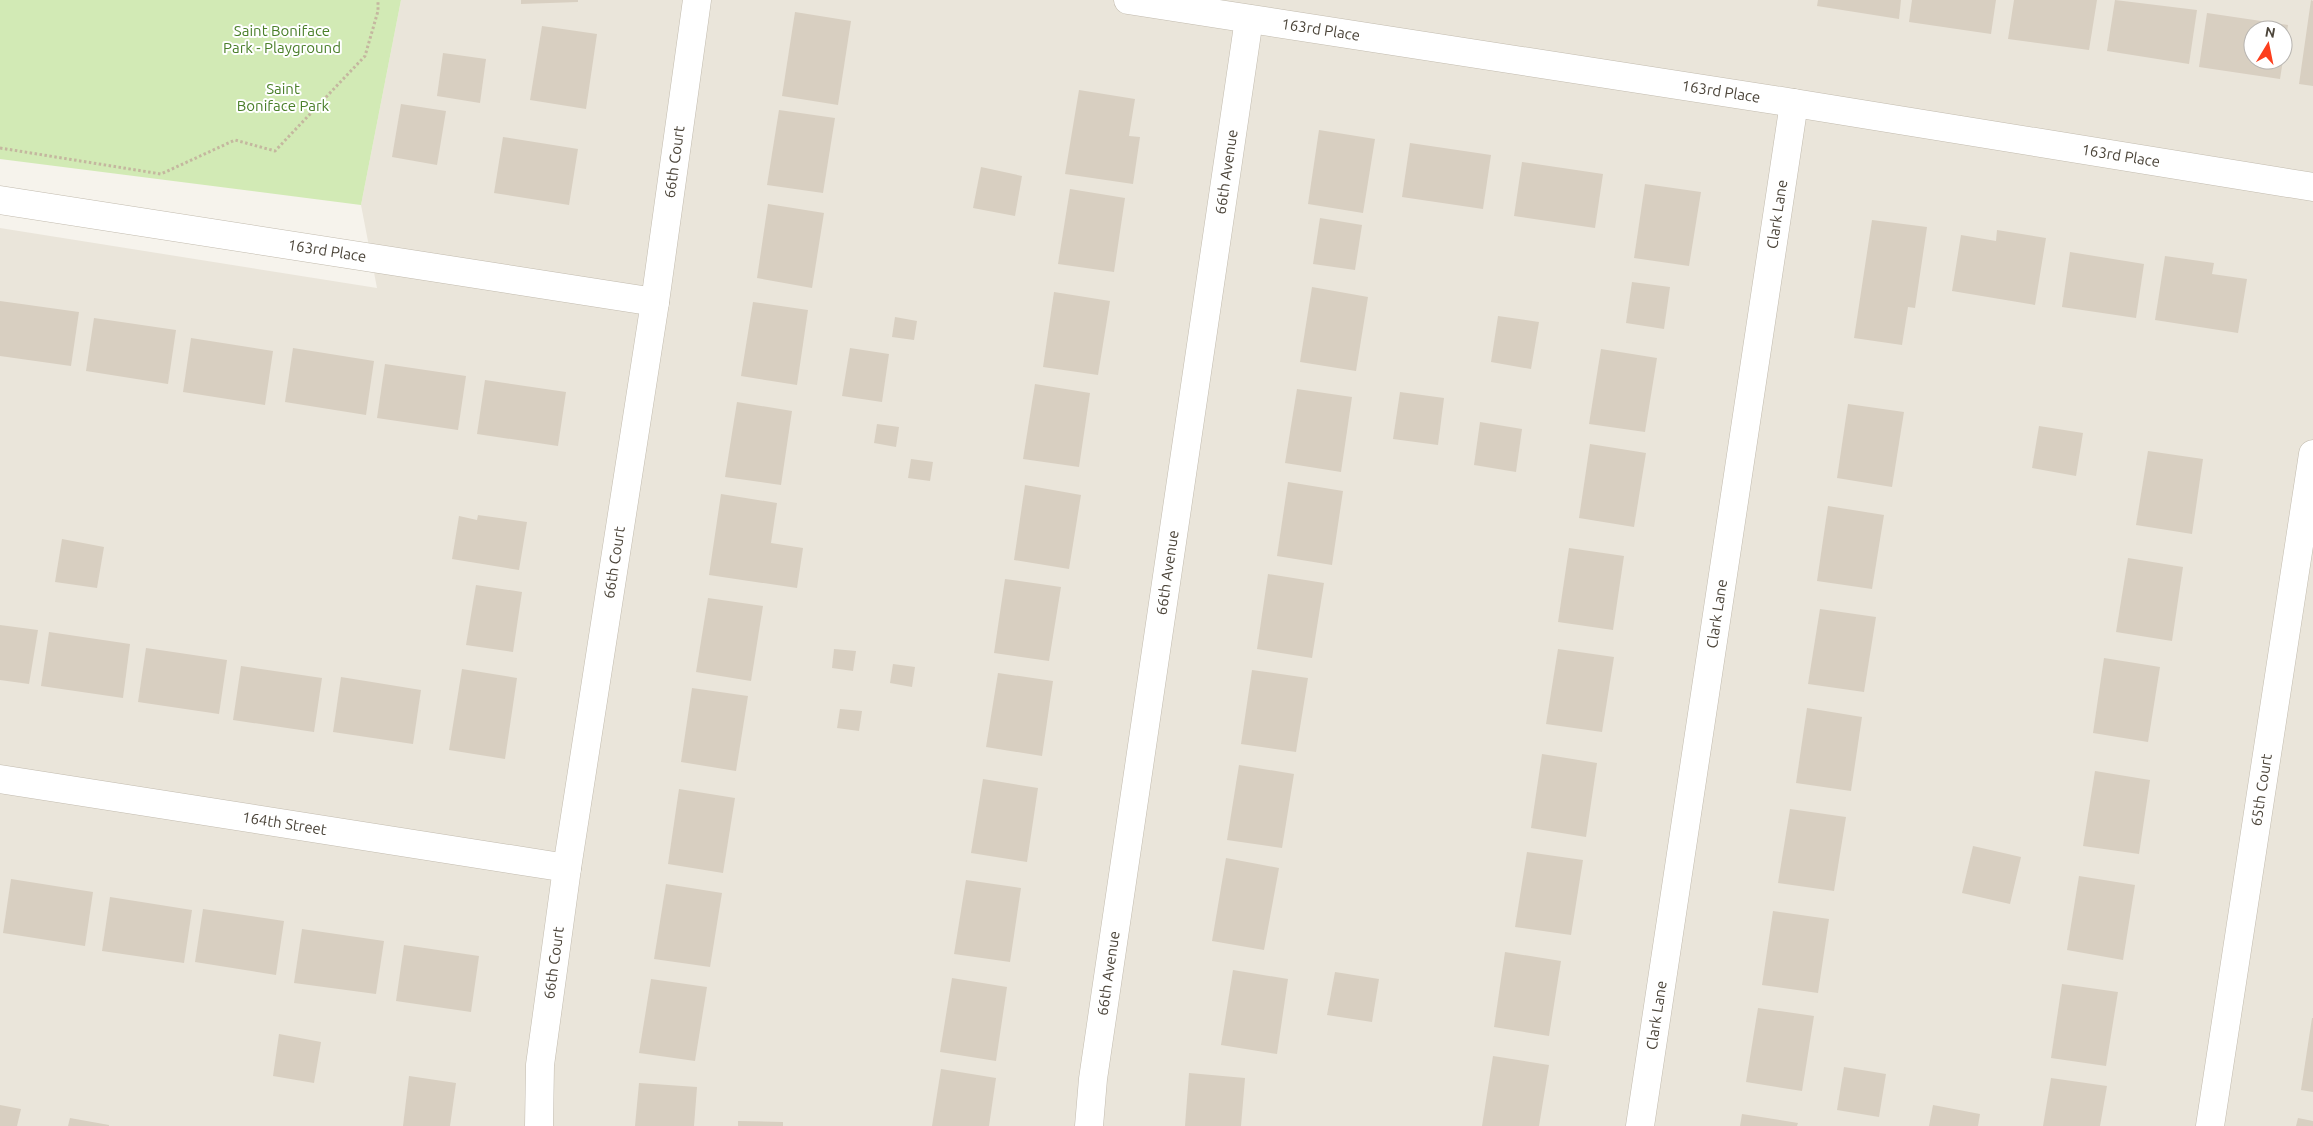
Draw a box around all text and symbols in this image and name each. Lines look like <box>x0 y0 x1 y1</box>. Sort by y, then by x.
street label: 163rd Place <box>1280 15 1361 44</box>
north arrow <box>2243 20 2293 70</box>
park label: Saint Boniface Park - Playground <box>223 22 341 56</box>
text: N <box>2264 23 2277 41</box>
street label: 163rd Place <box>1681 77 1761 106</box>
park label: Saint Boniface Park <box>237 80 330 114</box>
street label: 66th Court <box>661 125 687 199</box>
street label: 66th Avenue <box>1211 128 1241 215</box>
street label: 163rd Place <box>2080 141 2161 170</box>
street label: Clark Lane <box>1763 178 1790 250</box>
street label: 163rd Place <box>287 236 368 265</box>
street label: 66th Court <box>600 525 628 600</box>
street label: 66th Avenue <box>1152 529 1182 616</box>
street label: Clark Lane <box>1703 578 1730 649</box>
street label: 65th Court <box>2247 752 2275 827</box>
street label: 164th Street <box>241 808 328 838</box>
street label: 66th Court <box>540 925 567 1000</box>
street label: 66th Avenue <box>1093 930 1123 1017</box>
street label: Clark Lane <box>1643 979 1670 1051</box>

